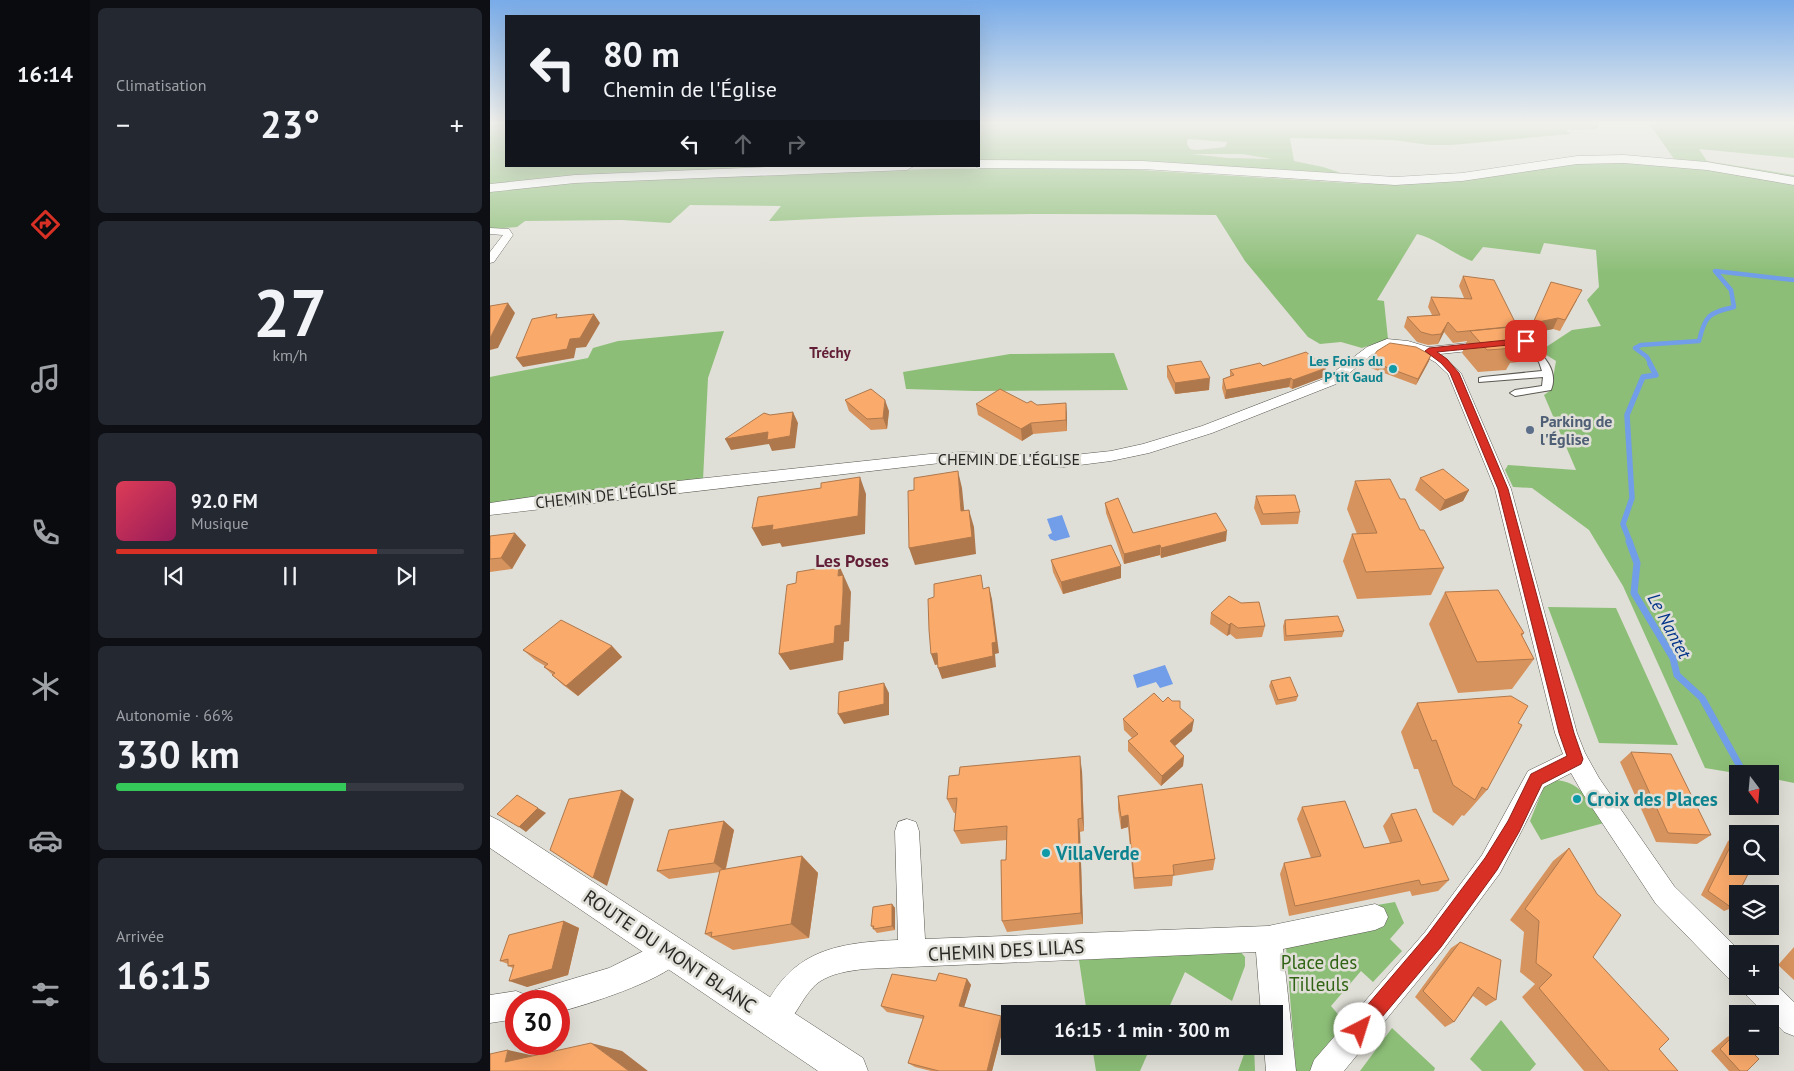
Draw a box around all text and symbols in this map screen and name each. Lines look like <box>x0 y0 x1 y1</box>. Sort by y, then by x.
text: 80 m <box>603 31 680 77</box>
icon: left <box>520 35 585 100</box>
text: 16:14 <box>17 60 73 88</box>
text: Climatisation <box>116 75 206 95</box>
text: Chemin de l'Église <box>603 75 777 103</box>
text: 23° <box>260 99 320 148</box>
text: − <box>116 106 130 143</box>
text: + <box>450 106 464 143</box>
icon: left <box>676 130 704 158</box>
icon: ahead <box>729 130 757 158</box>
icon: right <box>782 130 810 158</box>
icon: directions <box>28 207 63 242</box>
text: 27 <box>253 270 327 354</box>
pin <box>1505 320 1547 362</box>
icon: arrive <box>1512 327 1540 355</box>
district label: Tréchy <box>809 343 852 362</box>
text: km/h <box>272 345 308 365</box>
place label: Les Foins du P'tit Gaud <box>1309 352 1383 386</box>
icon: music <box>28 361 63 396</box>
marker: Les Foins du P'tit Gaud <box>1387 363 1399 375</box>
place label: Parking de l'Église <box>1540 411 1613 449</box>
marker: Parking de l'Église <box>1524 424 1536 436</box>
street label: CHEMIN DE L'ÉGLISE <box>938 449 1080 469</box>
street label: CHEMIN DE L'ÉGLISE <box>534 478 678 512</box>
text: 92.0 FM <box>191 489 258 513</box>
text: Musique <box>191 513 249 533</box>
icon: phone <box>28 515 63 550</box>
district label: Les Poses <box>815 549 889 572</box>
icon: previous <box>160 562 188 590</box>
icon: pause <box>276 562 304 590</box>
icon: next <box>392 562 420 590</box>
water label: Le Nantet <box>1643 589 1697 664</box>
icon: climate <box>28 669 63 704</box>
text: Autonomie · 66% <box>116 705 233 725</box>
text: 330 km <box>116 729 240 778</box>
north arrow <box>1729 765 1779 815</box>
map controls <box>1729 765 1779 1055</box>
place label: Croix des Places <box>1587 787 1718 811</box>
marker: Croix des Places <box>1571 793 1583 805</box>
icon: car <box>28 823 63 858</box>
button: search <box>1729 825 1779 875</box>
place label: VillaVerde <box>1055 841 1139 865</box>
marker: VillaVerde <box>1040 847 1052 859</box>
street label: ROUTE DU MONT BLANC <box>579 884 761 1018</box>
button: layers <box>1729 885 1779 935</box>
text: Arrivée <box>116 926 164 946</box>
street label: CHEMIN DES LILAS <box>927 934 1085 966</box>
button: + <box>1729 945 1779 995</box>
text: 16:15 <box>116 950 212 999</box>
park label: Place des Tilleuls <box>1281 950 1357 996</box>
icon: filters <box>28 977 63 1012</box>
speed limit sign: 30 <box>505 990 570 1055</box>
position arrow <box>1333 1002 1385 1054</box>
button: − <box>1729 1005 1779 1055</box>
text: 16:15 · 1 min · 300 m <box>1054 1018 1230 1042</box>

